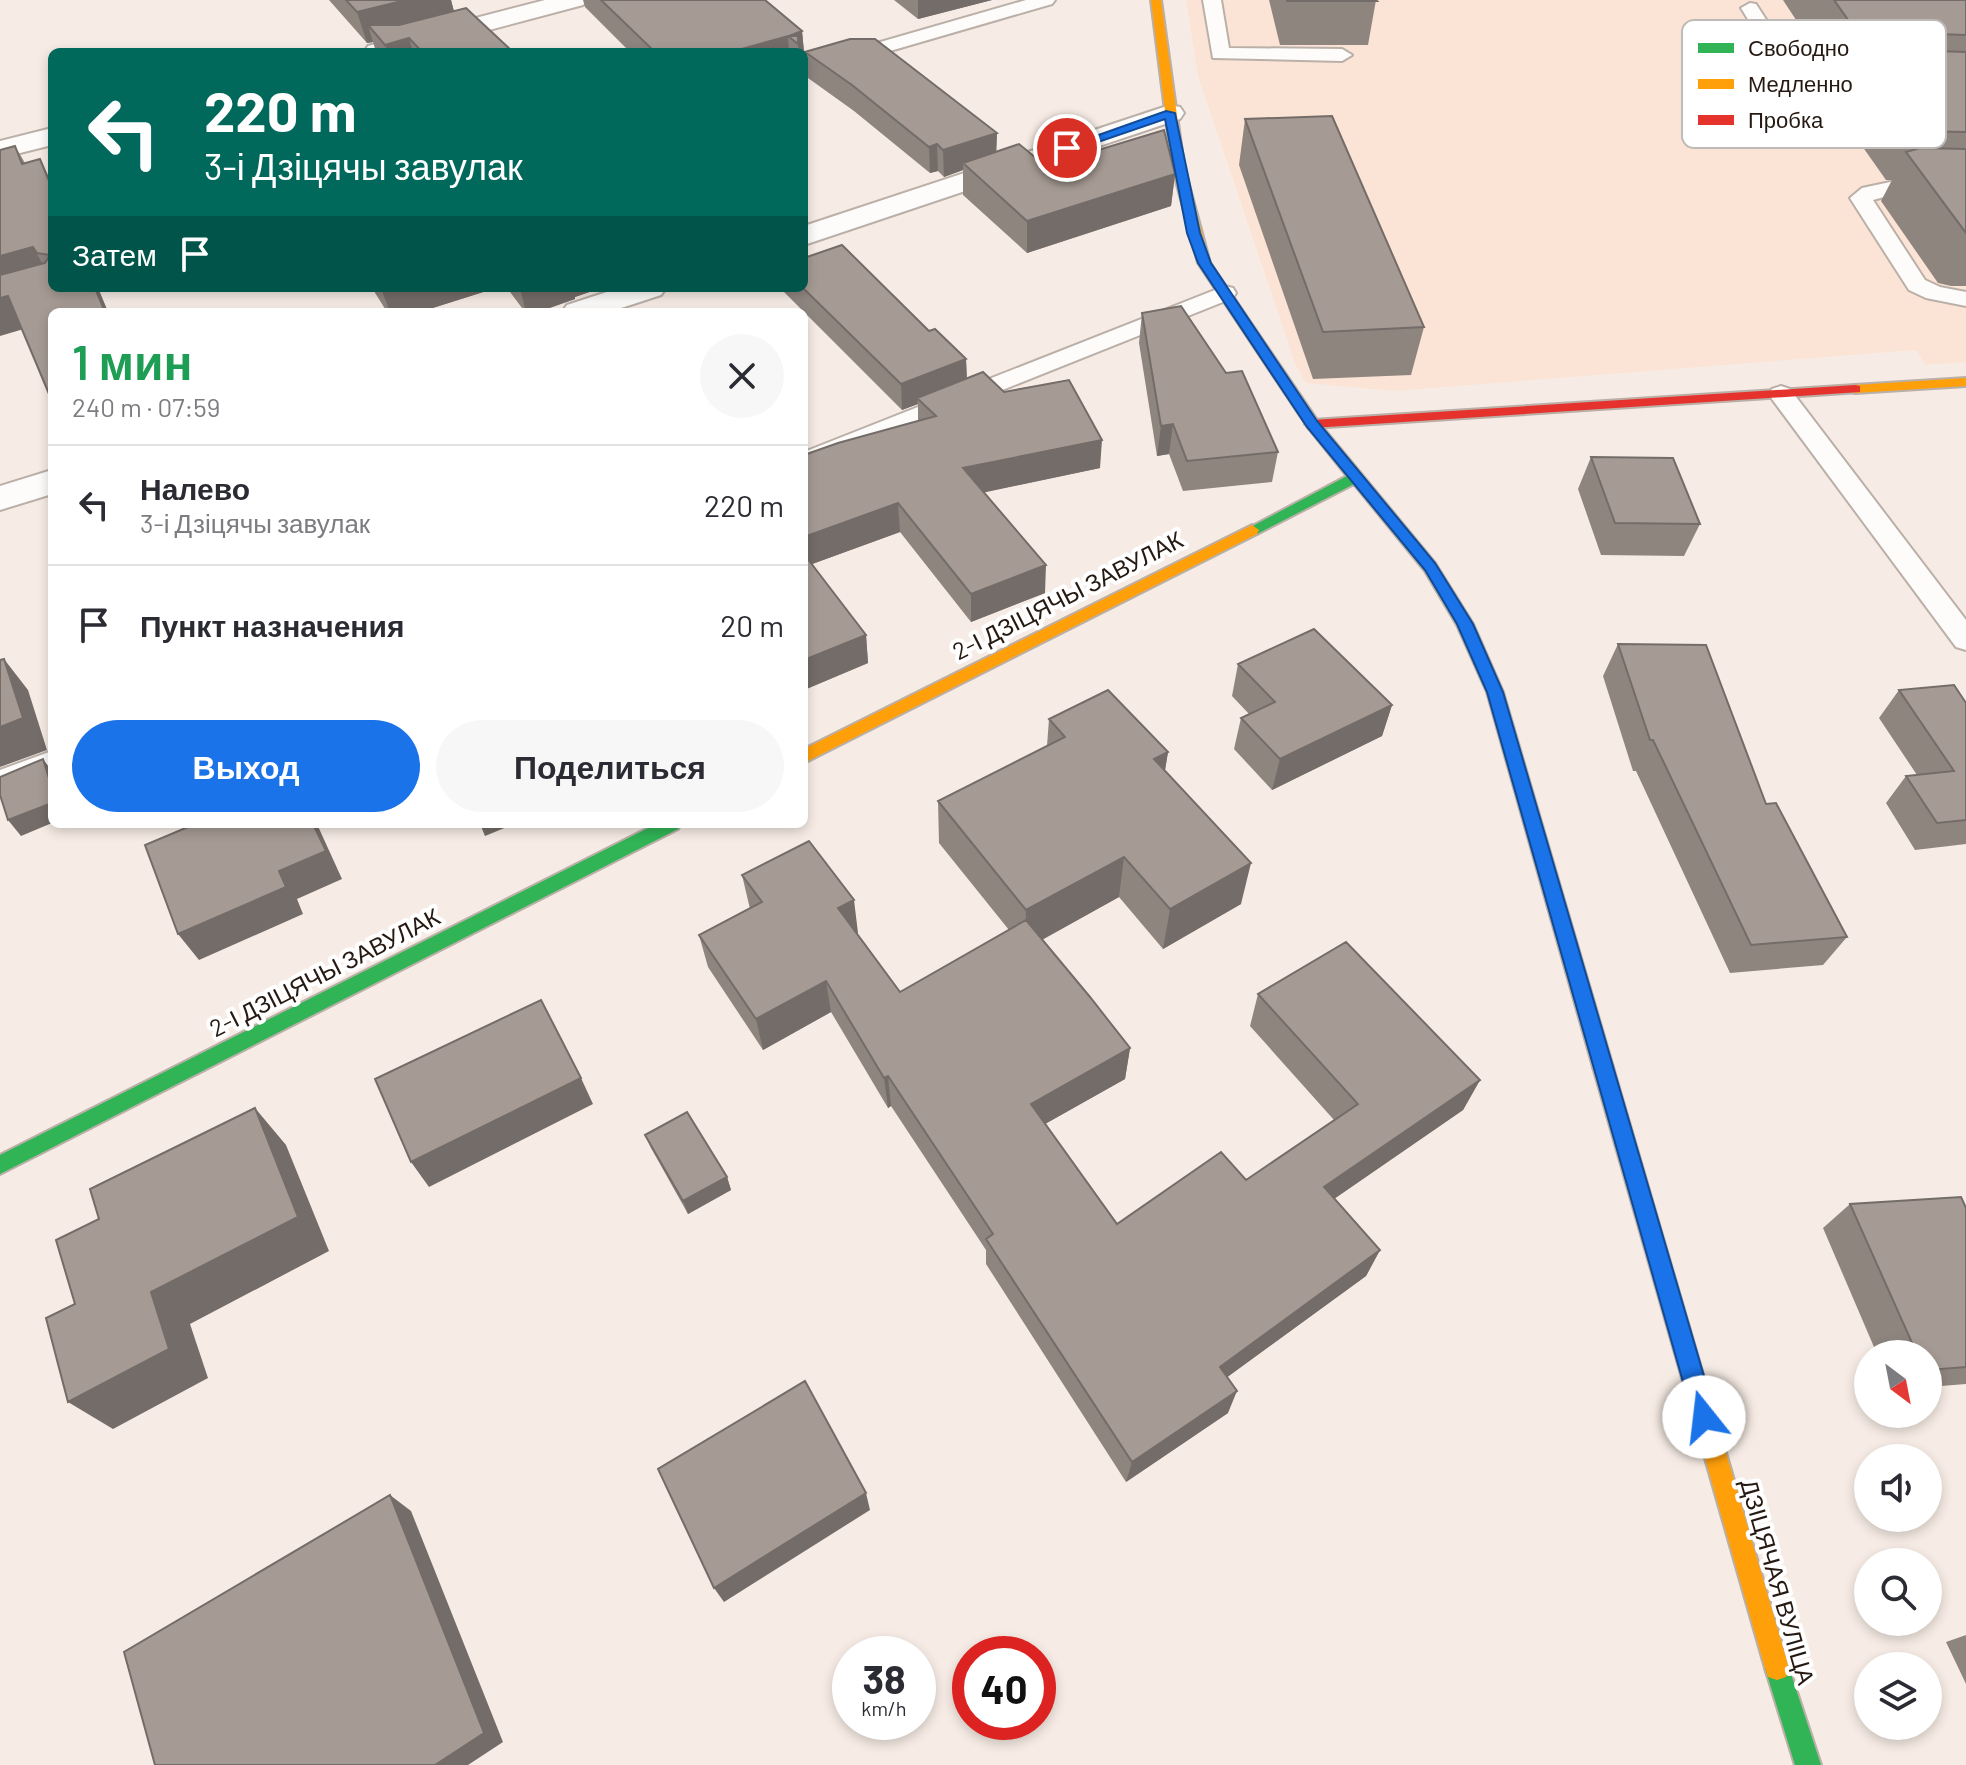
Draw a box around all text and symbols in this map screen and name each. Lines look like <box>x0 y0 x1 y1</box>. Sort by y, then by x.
legend <box>1682 20 1946 148</box>
text: Свободно <box>1748 34 1849 61</box>
text: Медленно <box>1748 70 1853 97</box>
text: 220 m <box>204 76 357 143</box>
icon: left <box>72 80 176 184</box>
text: Пробка <box>1748 106 1824 133</box>
pin <box>1033 114 1101 182</box>
icon: arrive <box>1045 126 1089 170</box>
text: 3-і Дзіцячы завулак <box>204 144 523 187</box>
icon: arrive <box>173 232 217 276</box>
text: Затем <box>72 236 157 272</box>
text: 1 мин <box>72 332 193 390</box>
button: close <box>700 334 784 418</box>
text: 240 m · 07:59 <box>72 391 220 422</box>
text: Налево <box>140 470 250 506</box>
icon: left <box>72 483 116 527</box>
text: 220 m <box>704 487 784 523</box>
text: 3-і Дзіцячы завулак <box>140 507 370 538</box>
street label: 2-І ДЗІЦЯЧЫ ЗАВУЛАК <box>947 524 1187 665</box>
icon: arrive <box>72 603 116 647</box>
text: Пункт назначения <box>140 607 404 643</box>
text: 20 m <box>720 607 784 643</box>
button: Выход <box>72 720 420 812</box>
button: Поделиться <box>436 720 784 812</box>
street label: 2-І ДЗІЦЯЧЫ ЗАВУЛАК <box>204 901 444 1042</box>
north arrow <box>1854 1340 1942 1428</box>
map controls <box>1854 1340 1942 1740</box>
position arrow <box>1662 1375 1746 1459</box>
button: sound <box>1854 1444 1942 1532</box>
street label: ДЗІЦЯЧАЯ ВУЛІЦА <box>1735 1475 1822 1688</box>
button: search <box>1854 1548 1942 1636</box>
speed limit sign: 40 <box>952 1636 1056 1740</box>
button: layers <box>1854 1652 1942 1740</box>
text: 38 <box>862 1654 906 1702</box>
text: km/h <box>861 1696 907 1720</box>

